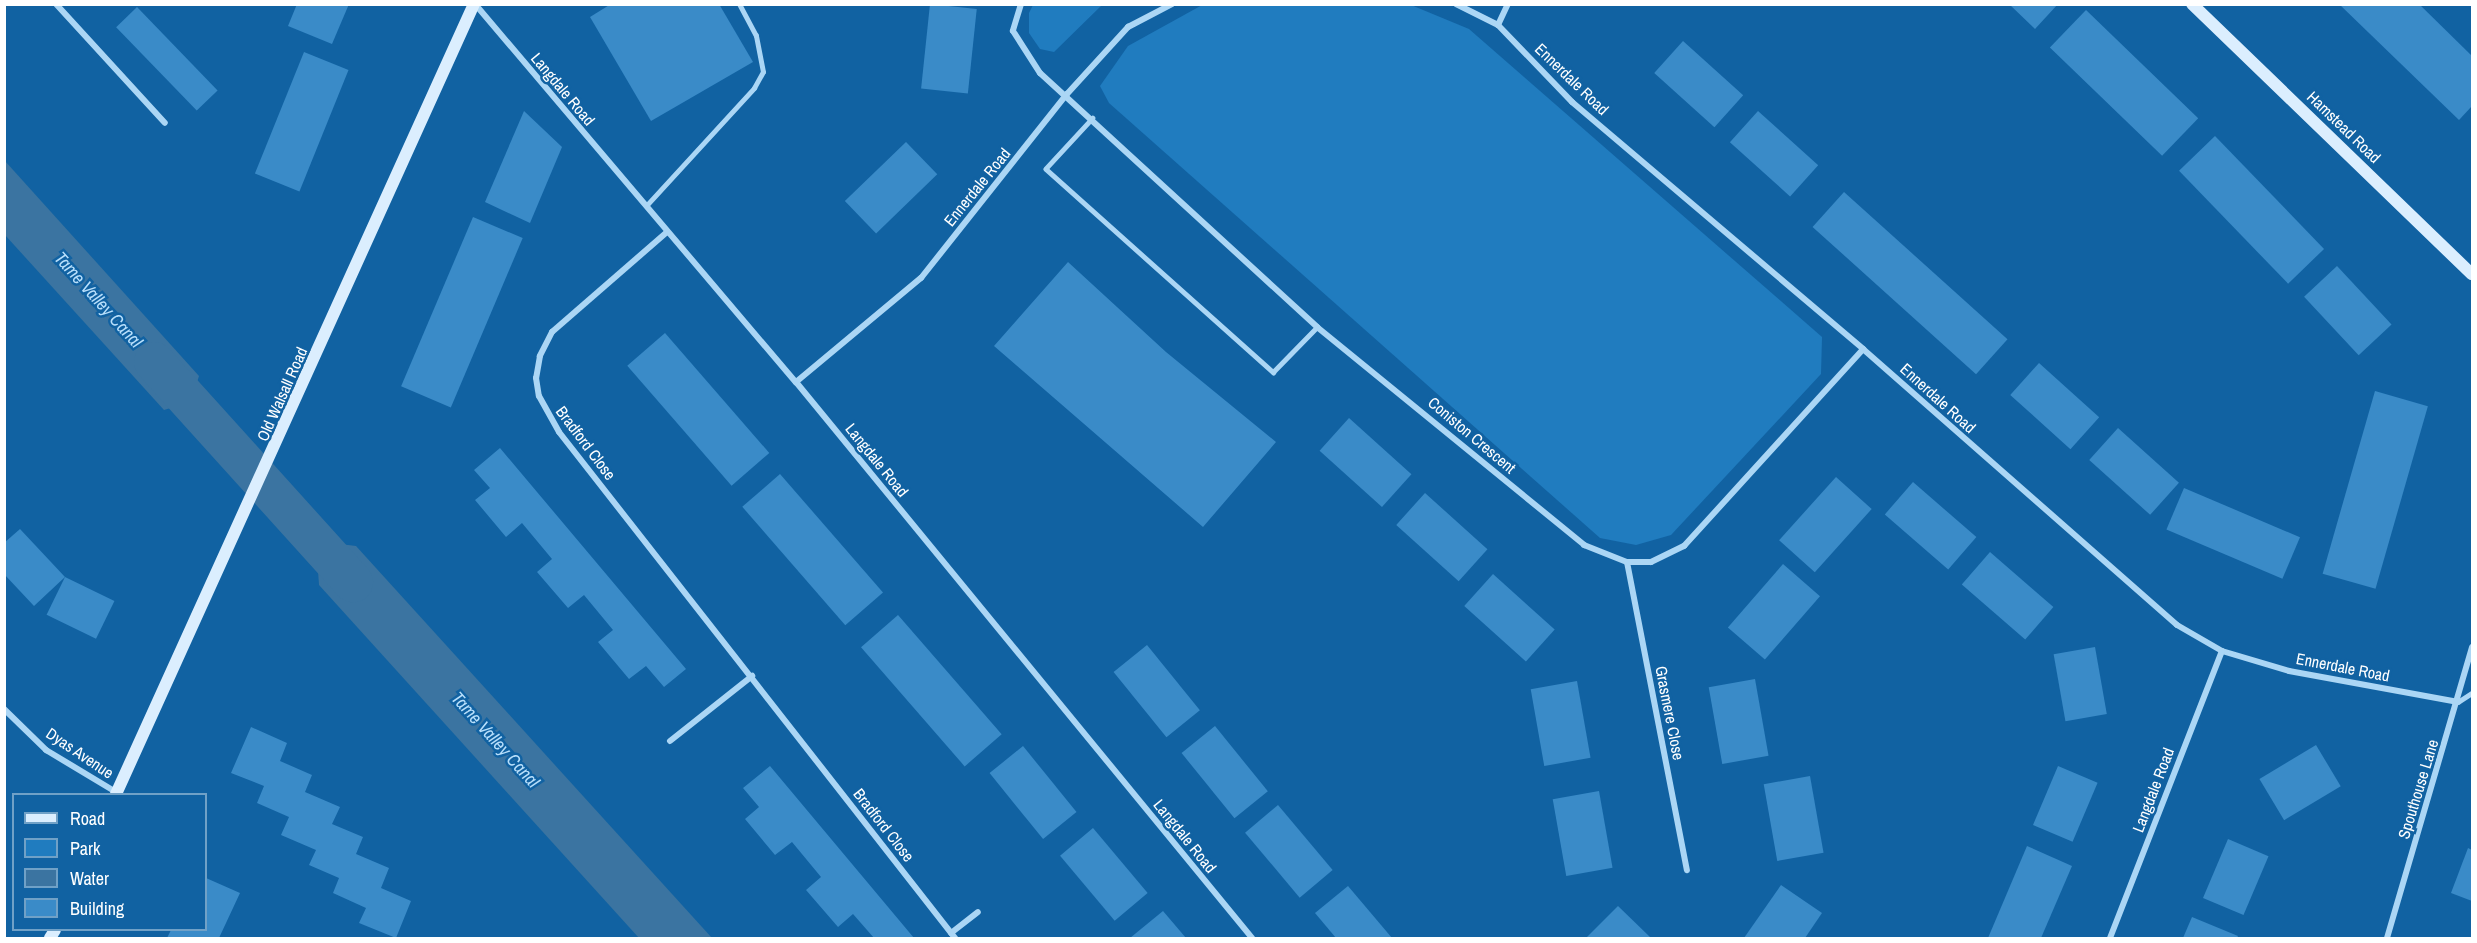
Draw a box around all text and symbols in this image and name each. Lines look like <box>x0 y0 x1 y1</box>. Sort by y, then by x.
street label: Ennerdale Road <box>1531 39 1613 119</box>
street label: Langdale Road <box>527 49 599 129</box>
street label: Hamstead Road <box>2303 87 2385 167</box>
street label: Ennerdale Road <box>940 144 1014 230</box>
water label: Tame Valley Canal <box>49 248 147 352</box>
street label: Old Walsall Road <box>253 344 311 444</box>
street label: Ennerdale Road <box>1896 359 1980 437</box>
street label: Coniston Crescent <box>1424 393 1520 477</box>
street label: Bradford Close <box>552 402 620 484</box>
street label: Langdale Road <box>842 419 912 501</box>
street label: Ennerdale Road <box>2295 649 2391 685</box>
street label: Grasmere Close <box>1651 664 1689 762</box>
water label: Tame Valley Canal <box>446 688 544 792</box>
street label: Dyas Avenue <box>42 723 118 783</box>
street label: Spouthouse Lane <box>2394 737 2442 841</box>
street label: Langdale Road <box>2128 745 2178 835</box>
street label: Bradford Close <box>849 785 919 865</box>
legend <box>12 793 207 931</box>
street label: Langdale Road <box>1150 795 1220 877</box>
text: Road <box>70 806 105 831</box>
text: Park <box>70 836 100 861</box>
text: Water <box>70 866 109 891</box>
text: Building <box>70 896 124 921</box>

